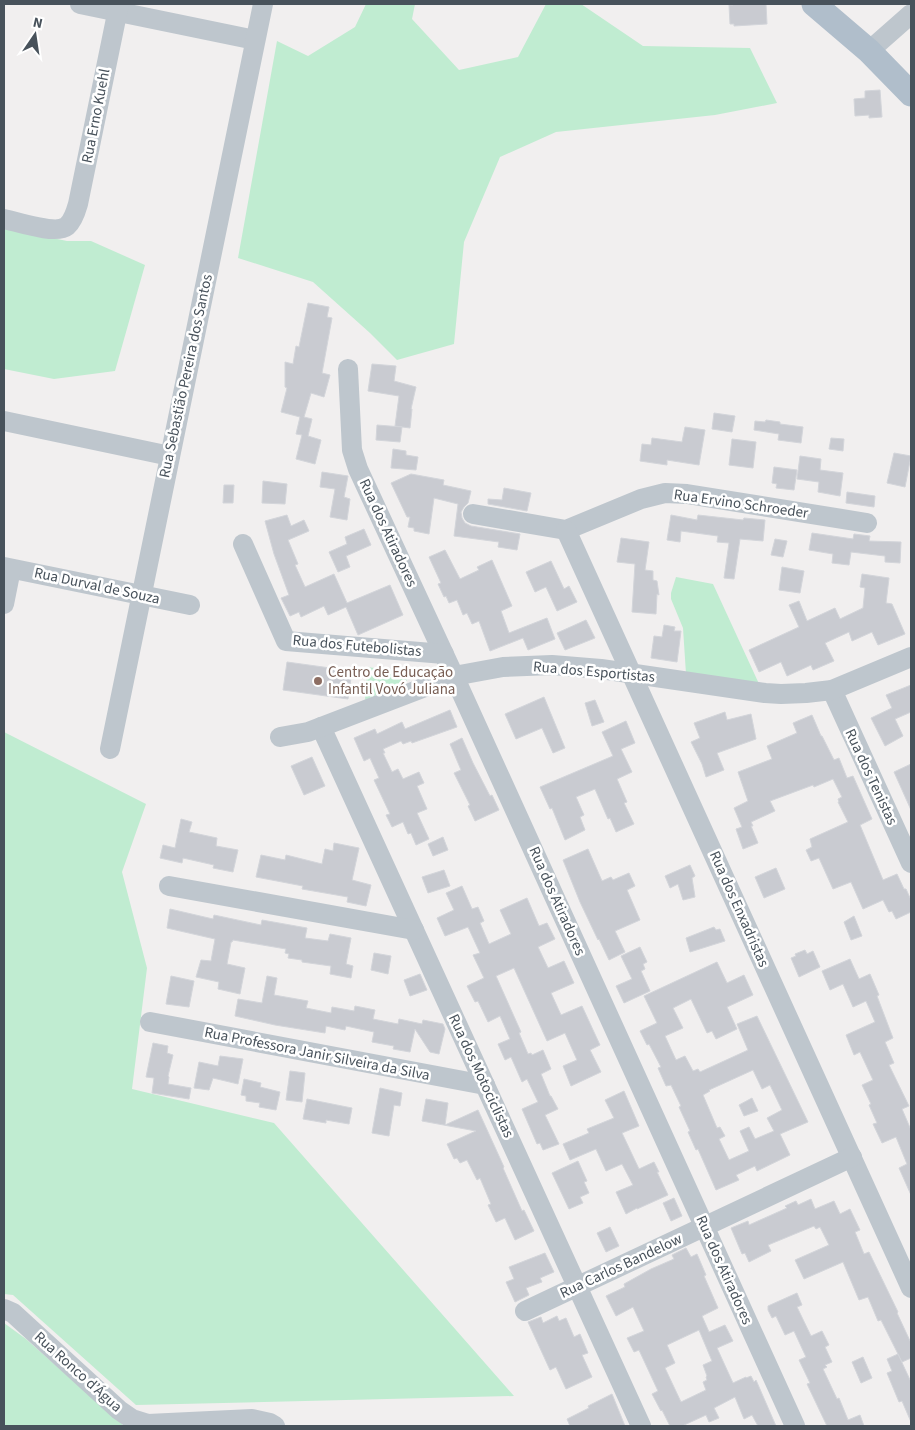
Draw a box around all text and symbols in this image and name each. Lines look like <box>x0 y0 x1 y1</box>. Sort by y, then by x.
north arrow <box>10 10 60 60</box>
text: N <box>31 13 44 34</box>
street label: Rua Erno Kuehl <box>77 67 115 165</box>
street label: Rua Sebastião Pereira dos Santos <box>154 272 218 480</box>
street label: Rua dos Atiradores <box>354 475 422 591</box>
street label: Rua Ervino Schroeder <box>673 484 810 524</box>
street label: Rua Durval de Souza <box>32 562 162 610</box>
street label: Rua dos Futebolistas <box>292 630 422 662</box>
street label: Rua dos Esportistas <box>532 656 656 688</box>
place label: Centro de Educação Infantil Vovó Juliana <box>328 662 455 700</box>
marker: Centro de Educação Infantil Vovó Juliana <box>312 675 324 687</box>
street label: Rua dos Tenistas <box>840 725 902 829</box>
street label: Rua dos Atiradores <box>524 843 590 959</box>
street label: Rua dos Enxadristas <box>704 848 774 970</box>
street label: Rua dos Motociclistas <box>443 1011 519 1141</box>
street label: Rua Professora Janir Silveira da Silva <box>202 1022 432 1086</box>
street label: Rua dos Atiradores <box>691 1212 757 1328</box>
street label: Rua Carlos Bandelow <box>556 1228 686 1304</box>
street label: Rua Ronco d’Água <box>29 1327 127 1417</box>

